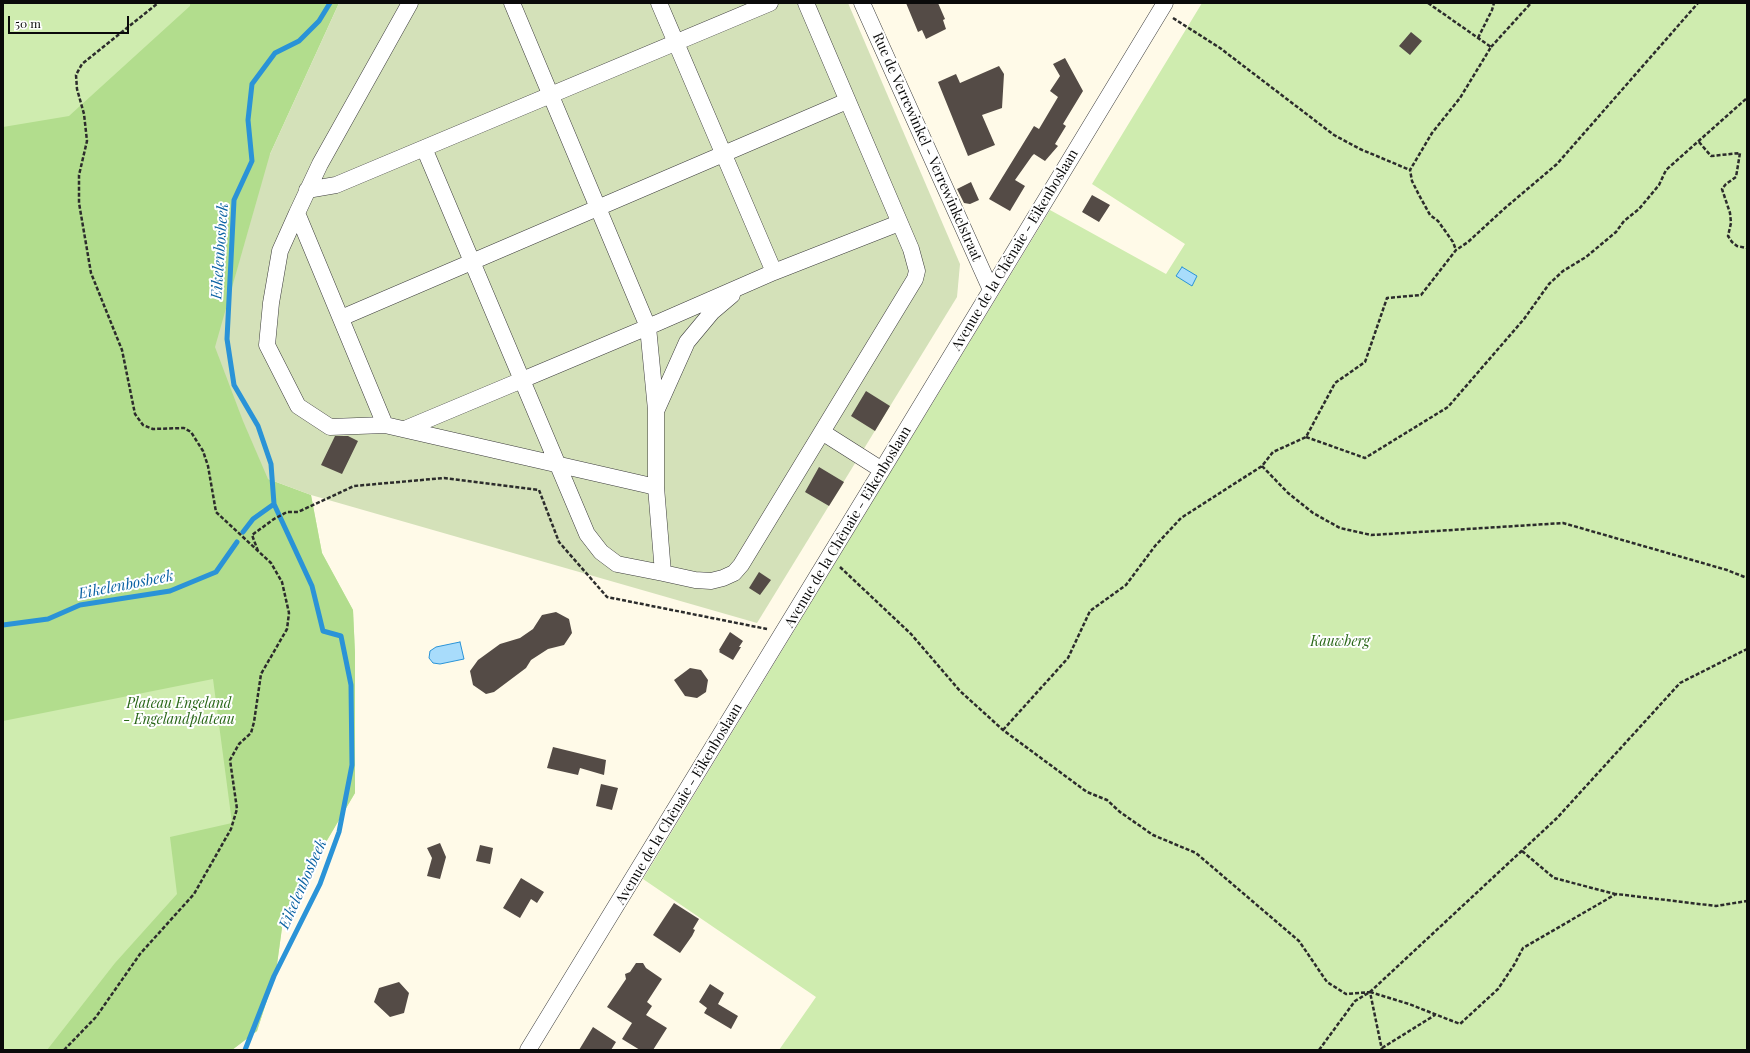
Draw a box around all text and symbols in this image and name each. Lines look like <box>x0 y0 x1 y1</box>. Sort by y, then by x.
scale bar <box>10 8 131 34</box>
text: 50 m <box>15 15 41 31</box>
street label: Rue de Verrewinkel - Verrewinkelstraat <box>869 30 985 264</box>
street label: Avenue de la Chênaie - Eikenboslaan <box>948 146 1082 354</box>
water label: Eikelenbosbeek <box>208 202 232 300</box>
street label: Avenue de la Chênaie - Eikenboslaan <box>781 423 915 631</box>
water label: Eikelenbosbeek <box>77 567 175 603</box>
park label: Kauwberg <box>1310 634 1370 650</box>
park label: Plateau Engeland - Engelandplateau <box>123 696 235 728</box>
street label: Avenue de la Chênaie - Eikenboslaan <box>612 700 746 908</box>
water label: Eikelenbosbeek <box>275 836 331 932</box>

